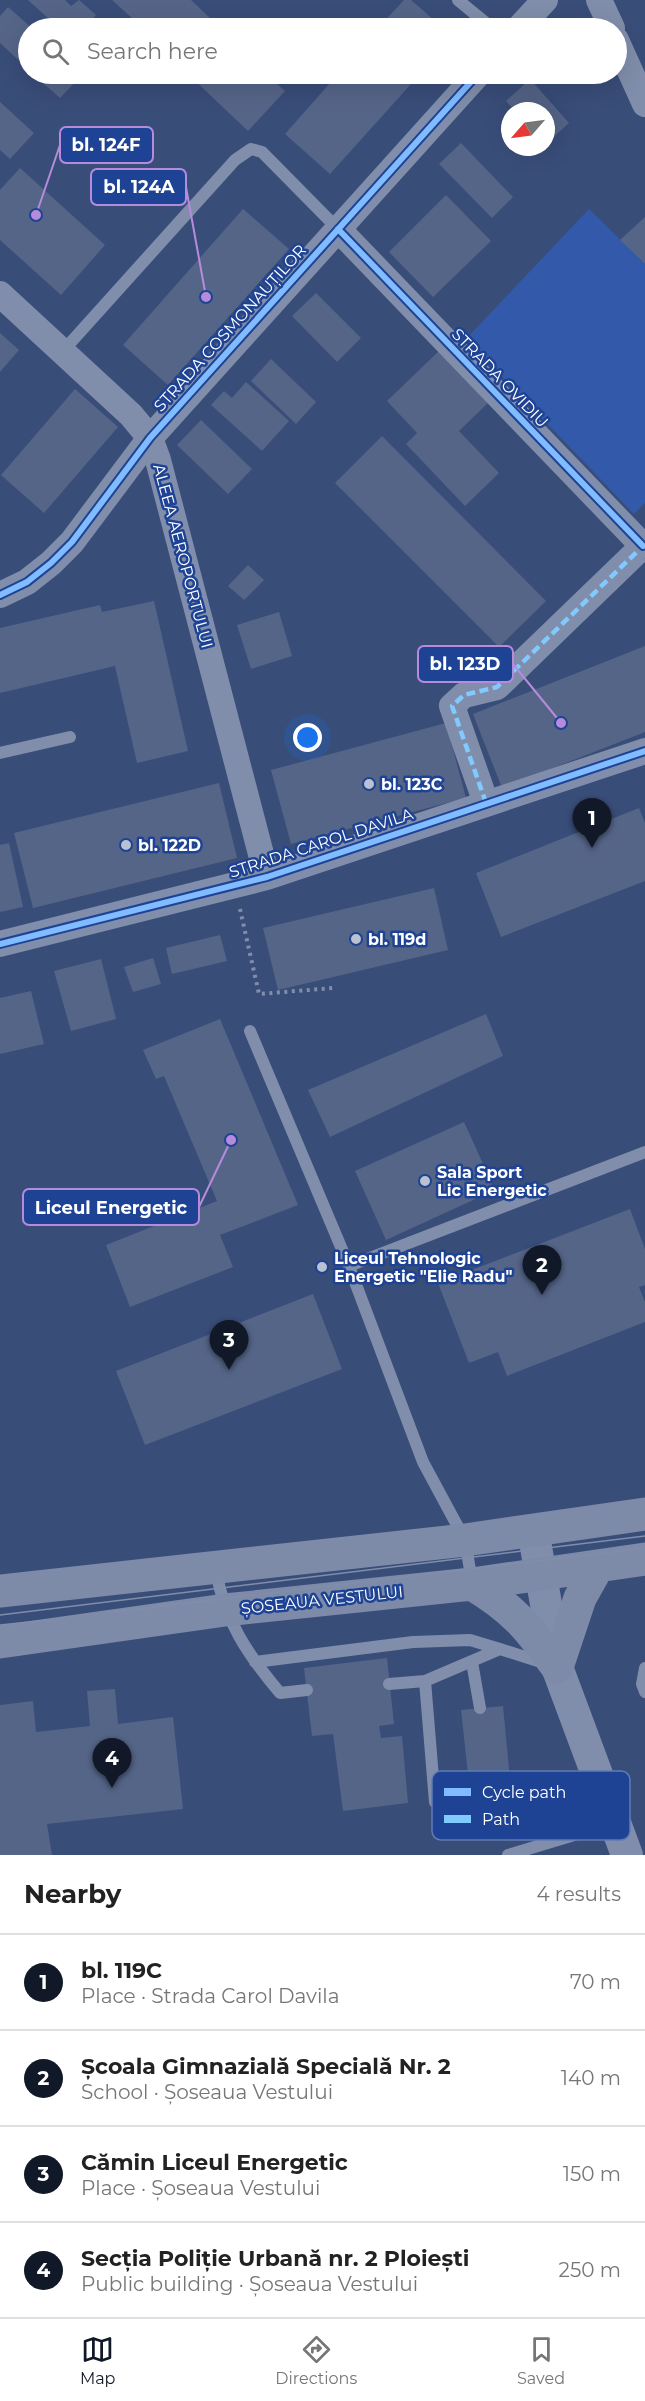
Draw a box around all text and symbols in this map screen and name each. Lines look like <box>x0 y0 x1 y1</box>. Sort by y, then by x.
search box <box>18 18 627 84</box>
icon: search <box>39 35 72 68</box>
text: Search here <box>87 38 218 65</box>
north arrow <box>501 102 555 156</box>
callout: bl. 124F <box>60 127 153 163</box>
text: bl. 124F <box>71 134 141 156</box>
callout: bl. 124A <box>91 169 186 205</box>
text: bl. 124A <box>103 176 175 198</box>
street label: STRADA COSMONAUȚILOR <box>150 241 311 416</box>
street label: STRADA OVIDIU <box>448 325 552 431</box>
street label: ALEEA AEROPORTULUI <box>149 462 217 650</box>
callout: bl. 123D <box>418 646 513 682</box>
text: bl. 123D <box>430 653 501 675</box>
your location <box>293 723 322 752</box>
place label: bl. 123C <box>381 775 443 794</box>
marker: bl. 123C <box>362 777 376 791</box>
pin: 1 <box>572 798 612 848</box>
street label: STRADA CAROL DAVILA <box>227 804 416 882</box>
place label: bl. 122D <box>138 836 201 855</box>
marker: bl. 122D <box>119 838 133 852</box>
place label: bl. 119d <box>368 930 426 949</box>
marker: bl. 119d <box>349 932 363 946</box>
place label: Sala Sport Lic Energetic <box>437 1163 547 1200</box>
marker: Sala Sport Lic Energetic <box>418 1174 432 1188</box>
callout: Liceul Energetic <box>23 1189 199 1225</box>
text: Liceul Energetic <box>35 1197 188 1219</box>
pin: 2 <box>522 1246 562 1295</box>
place label: Liceul Tehnologic Energetic "Elie Radu" <box>334 1249 512 1286</box>
marker: Liceul Tehnologic Energetic "Elie Radu" <box>315 1260 329 1274</box>
pin: 3 <box>210 1320 248 1370</box>
street label: ȘOSEAUA VESTULUI <box>240 1582 404 1619</box>
pin: 4 <box>92 1738 132 1788</box>
legend <box>432 1771 630 1840</box>
text: Cycle path <box>482 1783 566 1802</box>
text: Path <box>482 1810 520 1829</box>
text: Nearby <box>24 1878 121 1910</box>
text: 4 results <box>536 1882 621 1906</box>
text: bl. 119C <box>81 1957 162 1984</box>
text: 1 <box>40 1970 47 1994</box>
text: 70 m <box>570 1970 621 1994</box>
text: Place · Strada Carol Davila <box>81 1984 340 2008</box>
text: Școala Gimnazială Specială Nr. 2 <box>81 2053 451 2080</box>
text: 2 <box>38 2066 49 2090</box>
text: 140 m <box>561 2066 621 2090</box>
text: School · Șoseaua Vestului <box>81 2080 333 2104</box>
text: Cămin Liceul Energetic <box>81 2149 348 2176</box>
text: 3 <box>38 2162 49 2186</box>
text: 150 m <box>563 2162 621 2186</box>
text: Place · Șoseaua Vestului <box>81 2176 320 2200</box>
text: Secția Poliție Urbană nr. 2 Ploiești <box>81 2245 469 2272</box>
text: 4 <box>37 2258 50 2282</box>
text: 250 m <box>559 2258 621 2282</box>
text: Public building · Șoseaua Vestului <box>81 2272 418 2296</box>
tab: Map <box>80 2333 115 2388</box>
tab: Directions <box>275 2333 357 2388</box>
tab: Saved <box>517 2333 565 2388</box>

